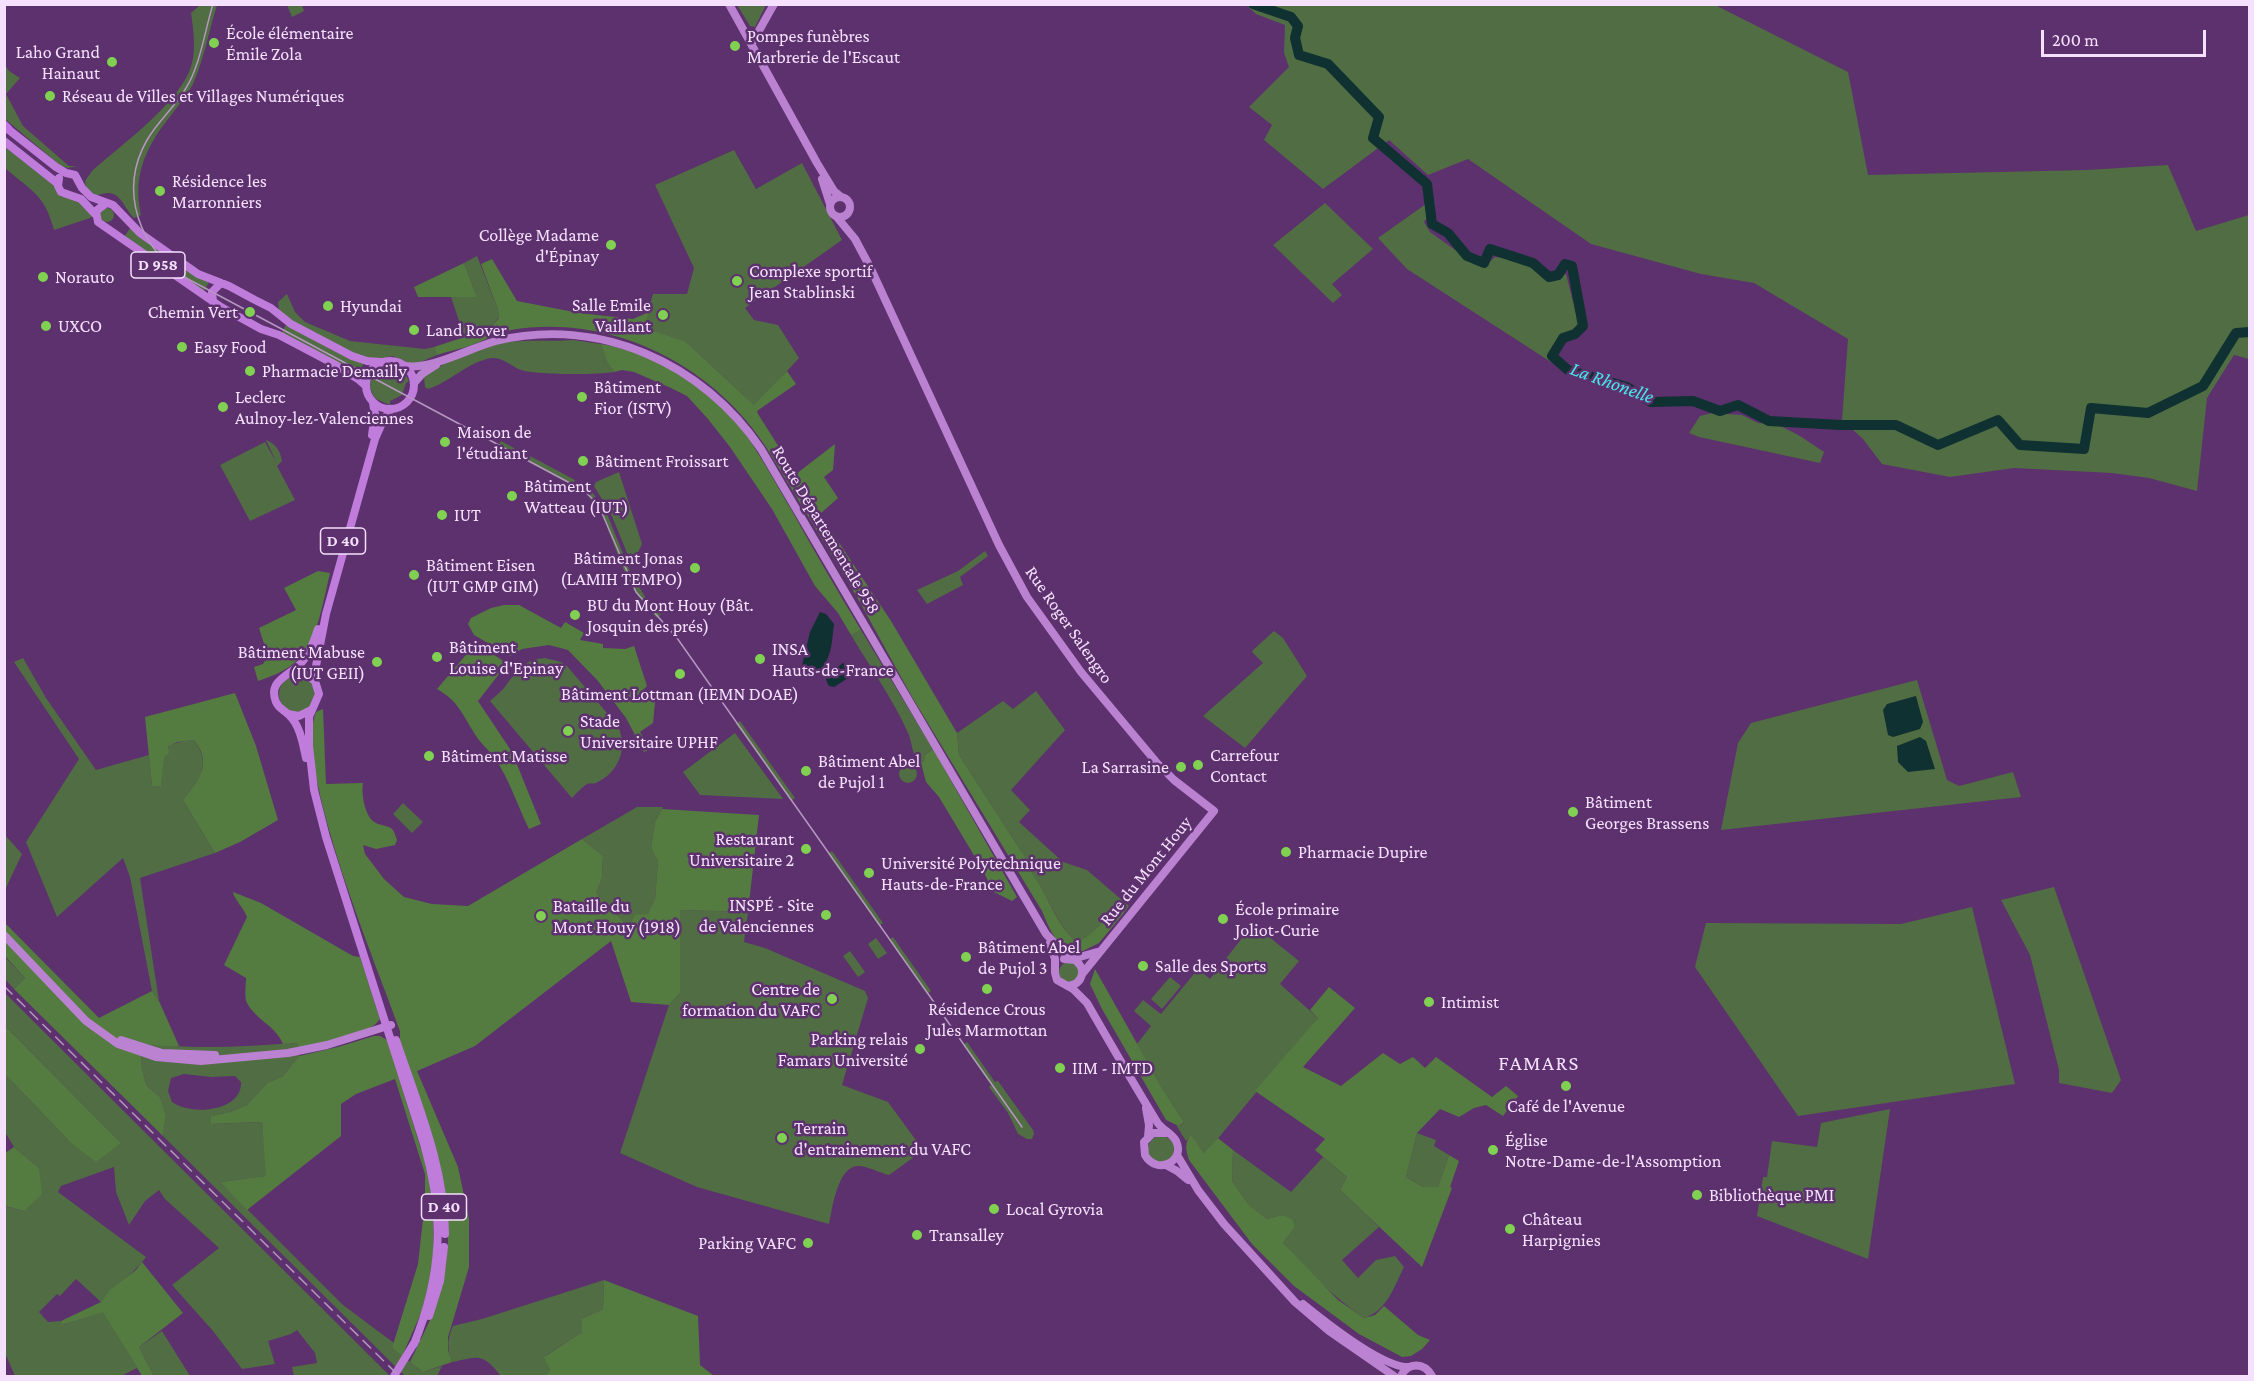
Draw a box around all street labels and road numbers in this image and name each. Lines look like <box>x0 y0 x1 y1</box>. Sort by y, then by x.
road number: D 958 <box>131 252 185 278</box>
street label: Route Départementale 958 <box>767 442 885 618</box>
road number: D 40 <box>320 528 366 554</box>
street label: Rue Roger Salengro <box>1020 562 1118 688</box>
street label: Rue du Mont Houy <box>1095 812 1197 930</box>
road number: D 40 <box>422 1194 466 1220</box>

